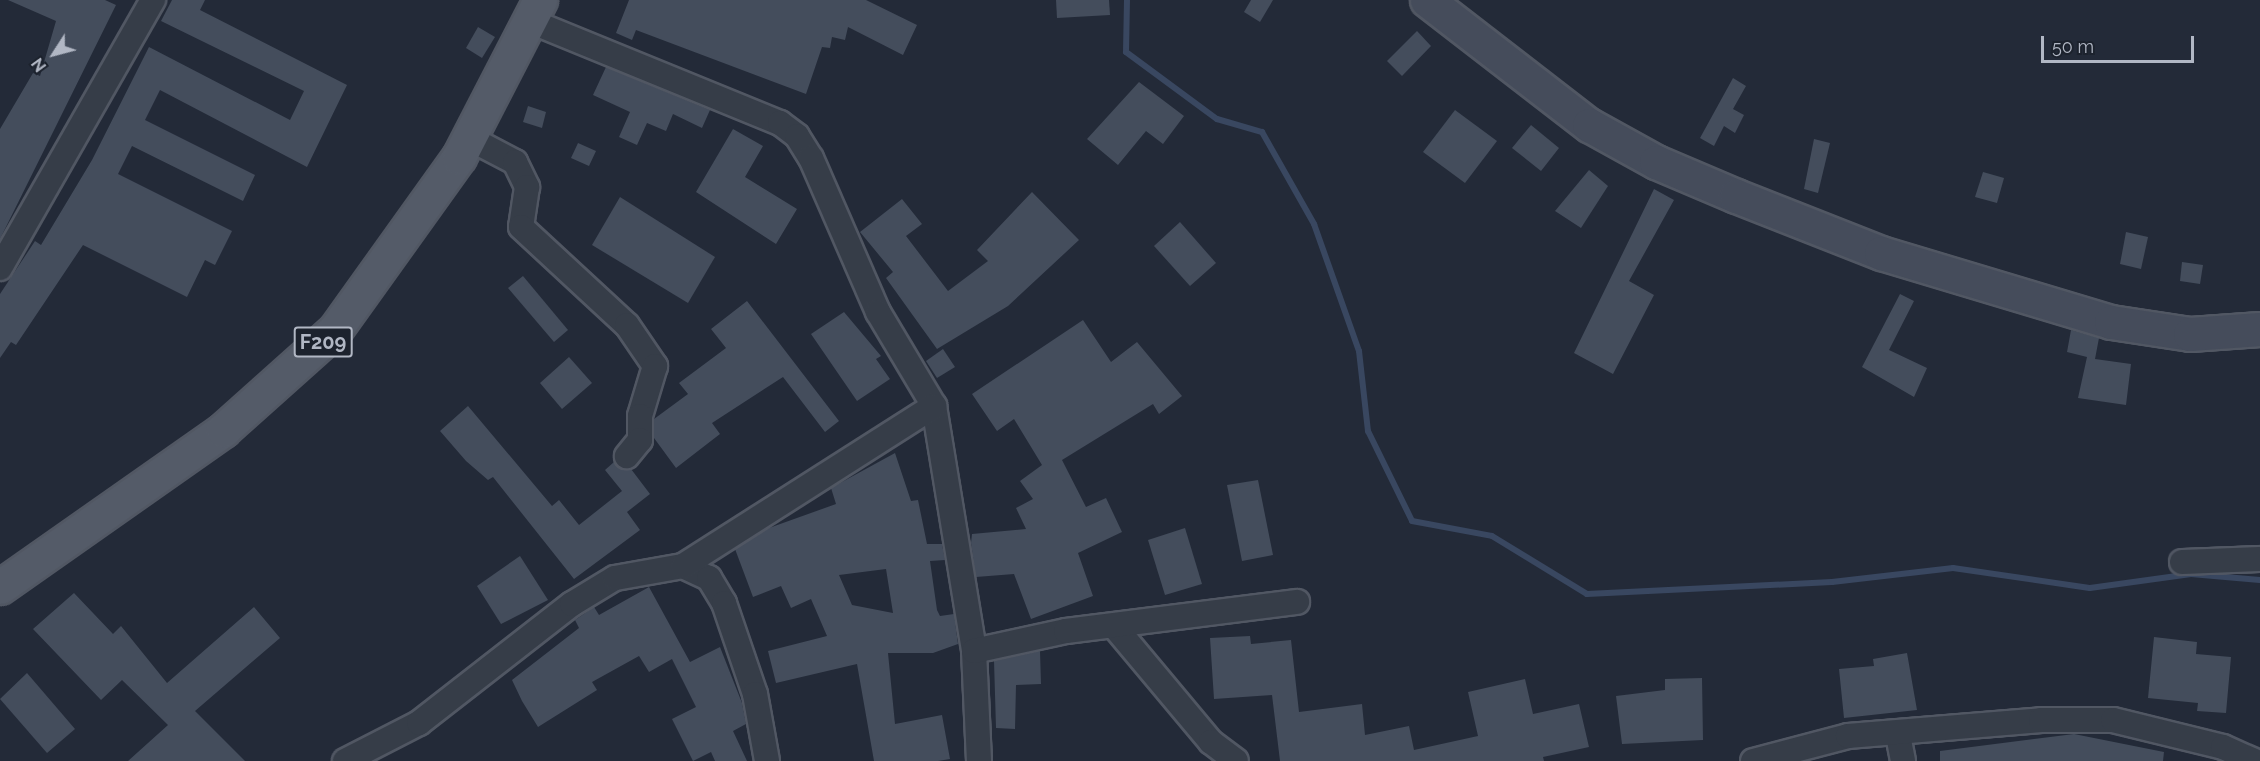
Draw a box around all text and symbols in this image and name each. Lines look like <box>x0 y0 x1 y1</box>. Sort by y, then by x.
north arrow <box>24 24 84 84</box>
scale bar <box>2044 24 2197 62</box>
text: 50 m <box>2052 36 2094 57</box>
text: N <box>28 54 50 75</box>
road number: F209 <box>293 325 353 359</box>

